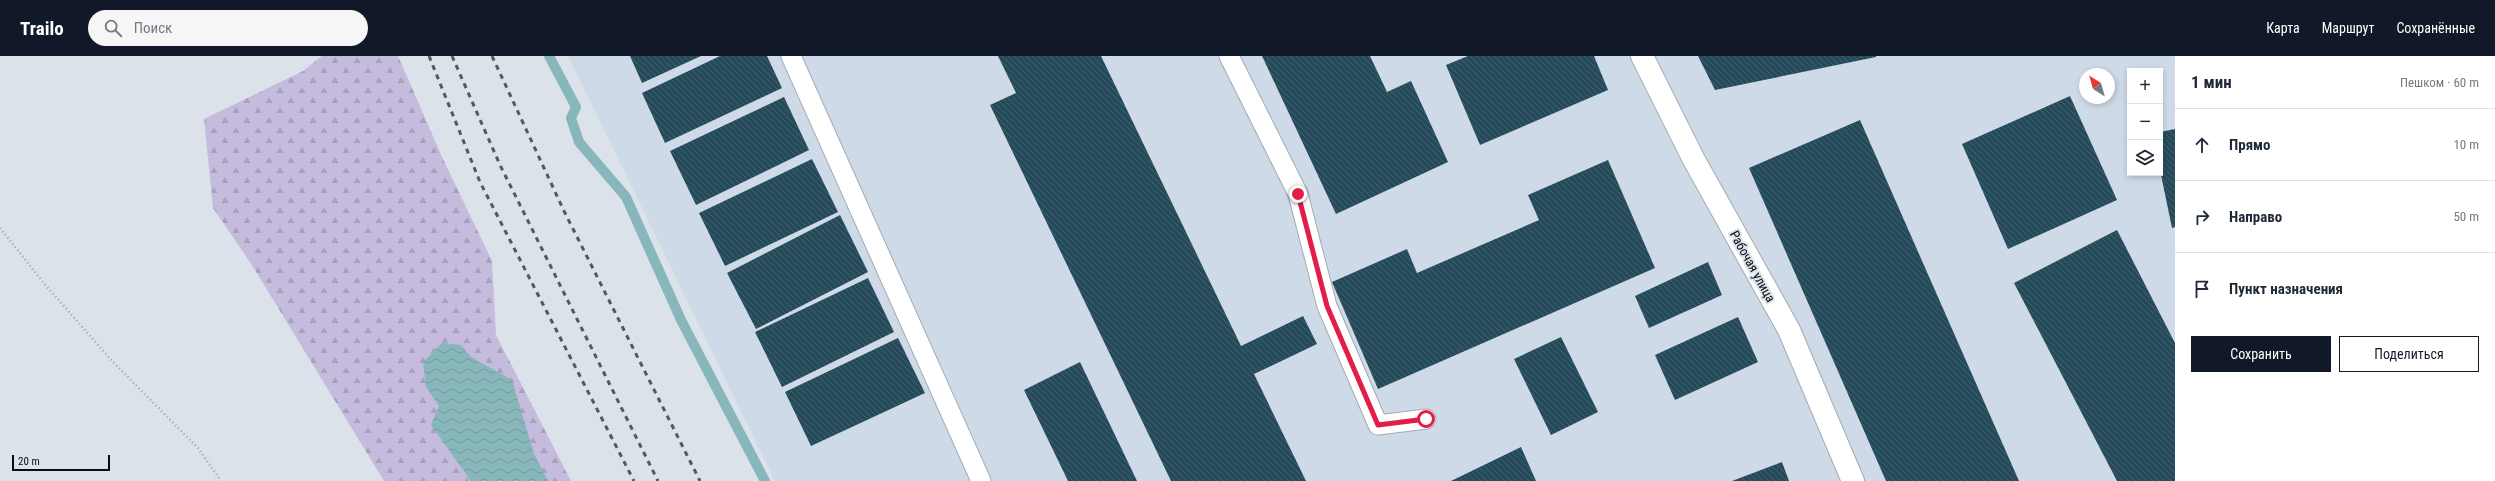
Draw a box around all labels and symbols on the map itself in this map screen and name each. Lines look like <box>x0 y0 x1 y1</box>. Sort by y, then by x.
north arrow <box>2079 68 2115 104</box>
route end <box>1289 185 1307 203</box>
street label: Рабочая улица <box>1727 228 1778 305</box>
route start <box>1417 410 1435 428</box>
scale bar <box>12 453 110 472</box>

